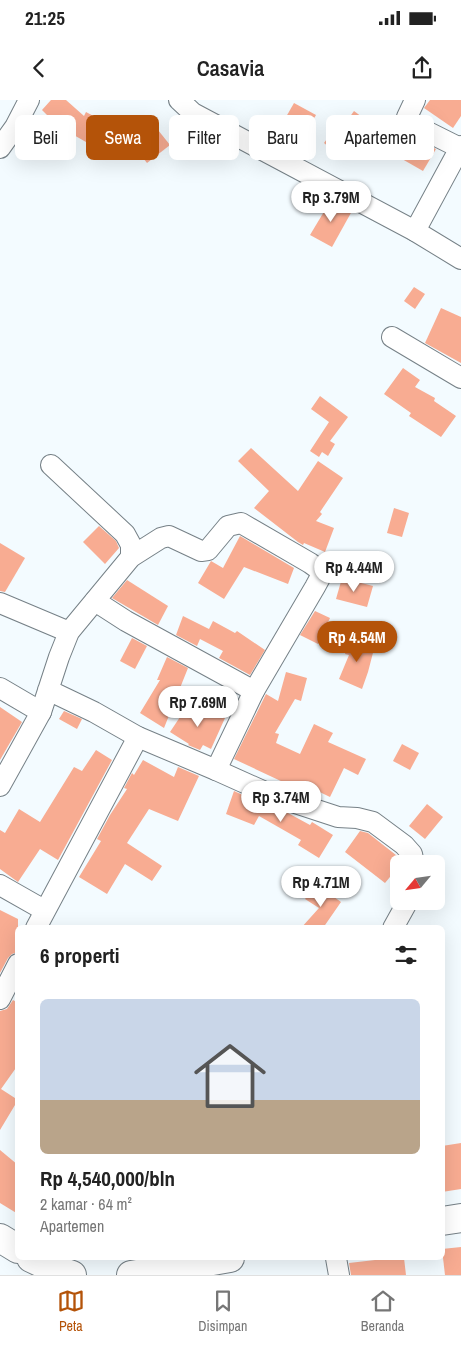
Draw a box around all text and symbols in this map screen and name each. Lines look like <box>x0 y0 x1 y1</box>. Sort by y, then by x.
text: 21:25 <box>25 5 65 31</box>
text: Casavia <box>197 53 264 83</box>
icon: back <box>25 54 53 82</box>
icon: share <box>408 54 436 82</box>
chip: Beli <box>15 115 76 160</box>
chip: Sewa <box>86 115 159 160</box>
chip: Filter <box>169 115 239 160</box>
chip: Baru <box>249 115 316 160</box>
chip: Apartemen <box>326 115 434 160</box>
pin: Rp 3.79M <box>279 180 383 223</box>
text: Rp 3.79M <box>302 186 360 208</box>
pin: Rp 4.44M <box>302 550 406 593</box>
text: Rp 4.44M <box>325 556 383 578</box>
pin: Rp 4.54M <box>305 620 409 663</box>
text: Rp 4.54M <box>328 626 386 648</box>
pin: Rp 7.69M <box>146 686 250 728</box>
text: Rp 7.69M <box>169 691 227 713</box>
pin: Rp 3.74M <box>229 780 333 823</box>
text: Rp 3.74M <box>252 786 310 808</box>
north arrow <box>390 855 445 910</box>
map controls <box>390 855 445 910</box>
pin: Rp 4.71M <box>269 866 373 908</box>
text: Rp 4.71M <box>292 871 350 893</box>
text: 6 properti <box>40 941 119 970</box>
icon: filters <box>392 941 420 969</box>
icon: home <box>185 1031 275 1121</box>
text: Rp 4,540,000/bln <box>40 1164 175 1193</box>
text: 2 kamar · 64 m² <box>40 1193 132 1215</box>
text: Apartemen <box>40 1215 104 1237</box>
tab: Peta <box>57 1287 85 1335</box>
tab: Disimpan <box>198 1287 247 1335</box>
tab: Beranda <box>361 1287 404 1335</box>

